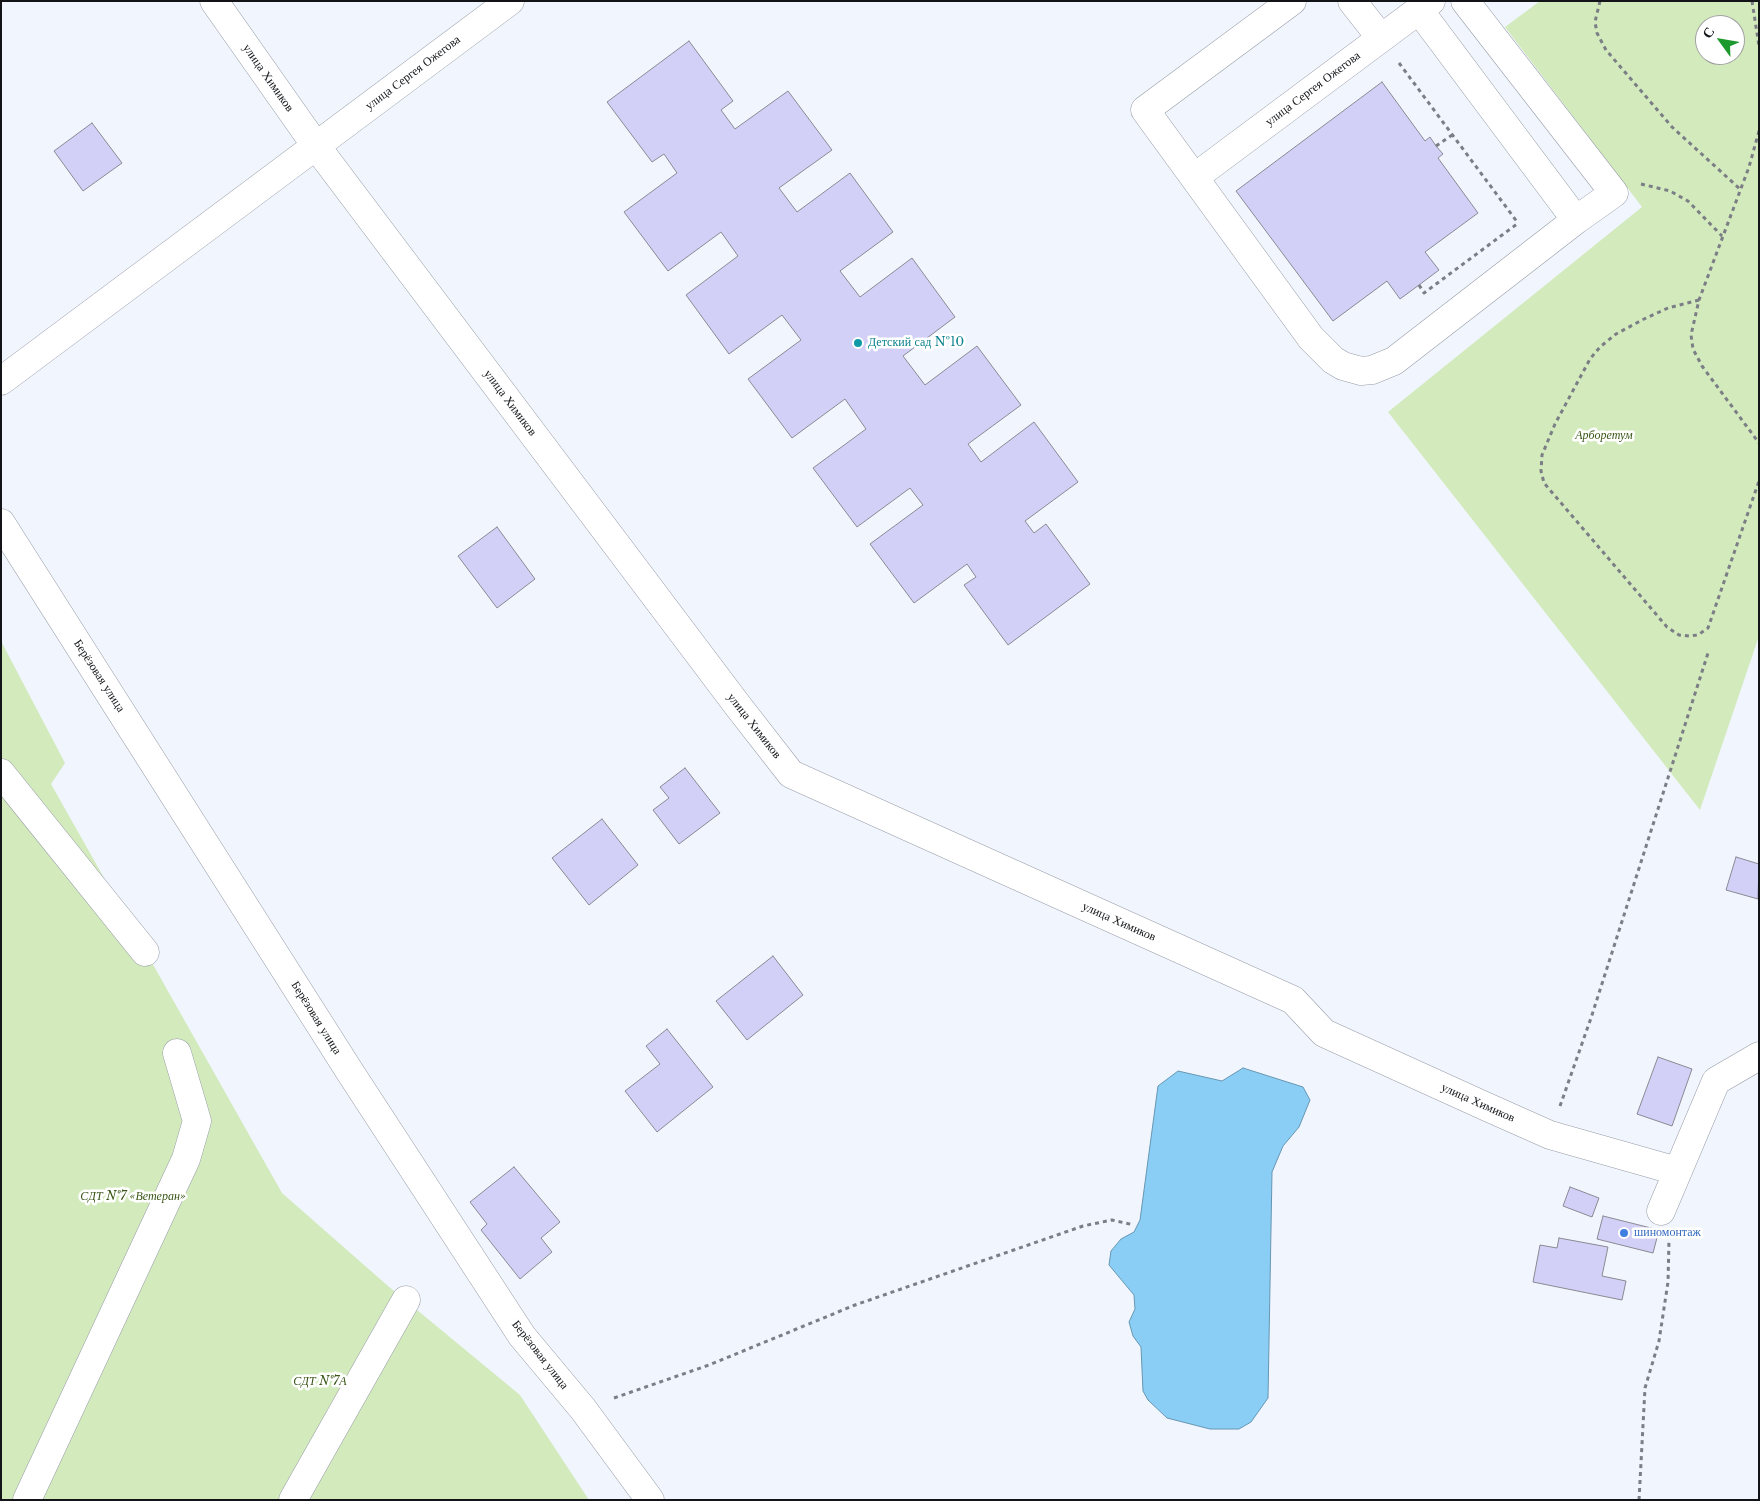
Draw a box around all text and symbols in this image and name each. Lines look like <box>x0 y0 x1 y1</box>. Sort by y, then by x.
north arrow <box>1695 15 1745 65</box>
text: С <box>1698 24 1718 42</box>
street label: улица Сергея Ожегова <box>363 33 463 113</box>
street label: улица Химиков <box>239 41 297 115</box>
street label: улица Сергея Ожегова <box>1263 49 1363 129</box>
place label: Детский сад №10 <box>868 336 964 350</box>
marker: Детский сад №10 <box>852 337 864 349</box>
street label: улица Химиков <box>480 367 540 439</box>
park label: Арборетум <box>1575 429 1633 443</box>
street label: Берёзовая улица <box>70 637 128 715</box>
street label: улица Химиков <box>724 690 784 762</box>
street label: улица Химиков <box>1080 899 1158 945</box>
street label: Берёзовая улица <box>288 979 344 1057</box>
street label: улица Химиков <box>1439 1080 1517 1126</box>
park label: СДТ №7 «Ветеран» <box>80 1190 186 1204</box>
place label: шиномонтаж <box>1634 1226 1701 1240</box>
marker: шиномонтаж <box>1618 1227 1630 1239</box>
street label: Берёзовая улица <box>509 1318 571 1392</box>
park label: СДТ №7А <box>293 1375 347 1389</box>

